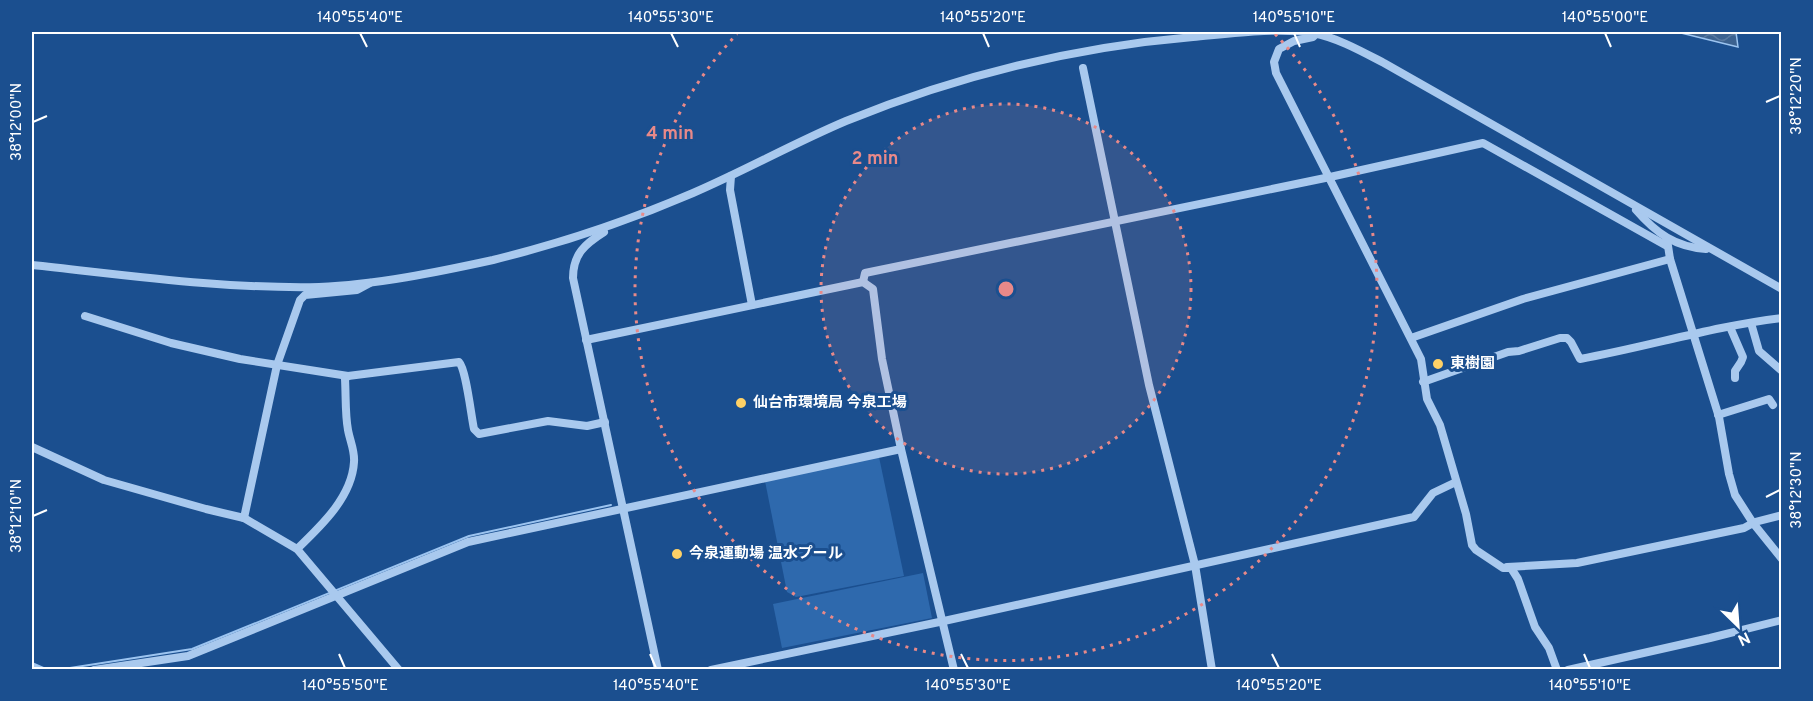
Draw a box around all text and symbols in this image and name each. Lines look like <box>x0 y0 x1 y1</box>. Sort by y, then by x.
text: 140°55'40"E <box>317 9 403 28</box>
text: 140°55'30"E <box>628 9 714 28</box>
text: 140°55'20"E <box>940 9 1026 28</box>
text: 140°55'10"E <box>1253 9 1335 28</box>
text: 140°55'00"E <box>1562 9 1648 28</box>
text: 38°12'20"N <box>1788 57 1807 135</box>
text: 38°12'00"N <box>8 83 27 161</box>
text: 4 min <box>646 123 694 146</box>
text: 2 min <box>851 148 899 171</box>
centre of rings <box>996 279 1016 299</box>
place label: 東樹園 <box>1450 354 1495 374</box>
marker: 東樹園 <box>1431 357 1445 371</box>
place label: 仙台市環境局 今泉工場 <box>753 394 907 413</box>
marker: 仙台市環境局 今泉工場 <box>734 396 748 410</box>
text: 38°12'30"N <box>1788 451 1807 529</box>
text: 38°12'10"N <box>8 479 27 553</box>
place label: 今泉運動場 温水プール <box>689 545 843 564</box>
marker: 今泉運動場 温水プール <box>670 547 684 561</box>
north arrow <box>1708 596 1768 656</box>
text: N <box>1734 626 1753 649</box>
text: 140°55'50"E <box>302 677 388 696</box>
text: 140°55'40"E <box>613 677 699 696</box>
text: 140°55'30"E <box>925 677 1011 696</box>
text: 140°55'20"E <box>1236 677 1322 696</box>
text: 140°55'10"E <box>1549 677 1631 696</box>

